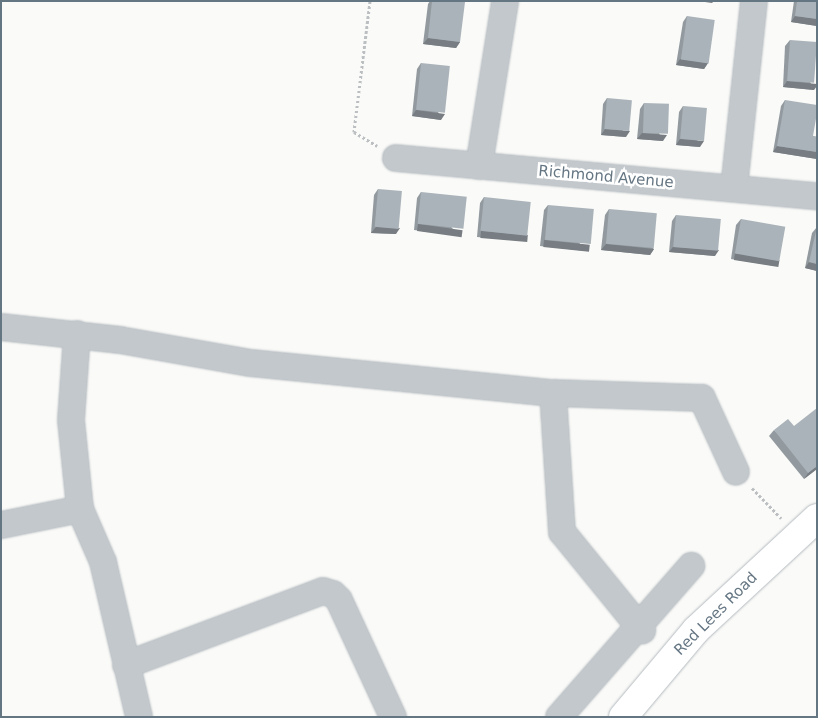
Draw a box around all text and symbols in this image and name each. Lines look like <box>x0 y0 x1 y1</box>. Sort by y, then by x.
street label: Richmond Avenue <box>538 162 674 192</box>
street label: Red Lees Road <box>671 569 761 659</box>

